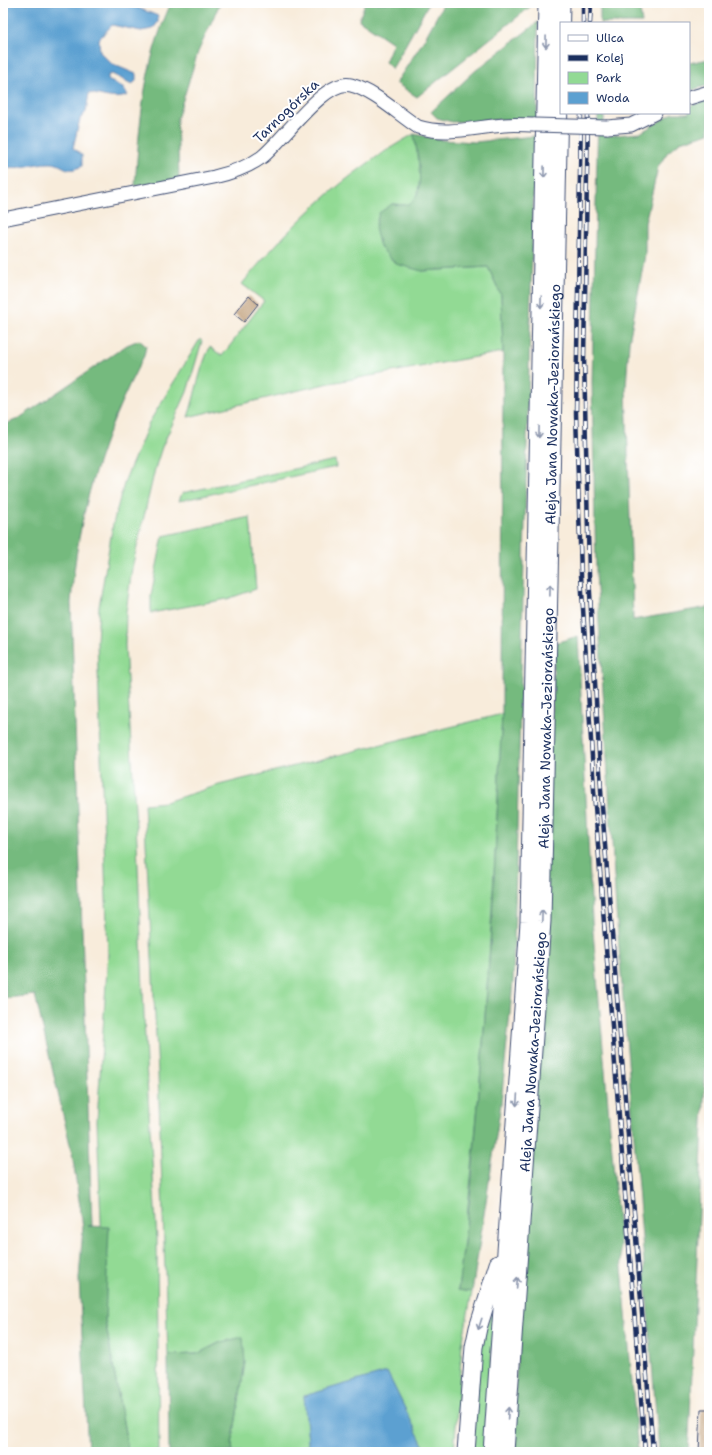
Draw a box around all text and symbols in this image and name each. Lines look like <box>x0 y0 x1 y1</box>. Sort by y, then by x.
legend <box>560 22 690 114</box>
text: Ulica <box>596 30 625 46</box>
one-way arrow <box>543 35 550 48</box>
text: Kolej <box>596 50 624 66</box>
text: Park <box>596 70 622 86</box>
street label: Tarnogórska <box>249 75 323 147</box>
text: Woda <box>596 90 630 106</box>
one-way arrow <box>540 165 548 178</box>
street label: Aleja Jana Nowaka-Jeziorańskiego <box>541 284 564 525</box>
one-way arrow <box>538 295 545 308</box>
one-way arrow <box>535 425 543 438</box>
one-way arrow <box>546 584 554 597</box>
street label: Aleja Jana Nowaka-Jeziorańskiego <box>534 608 557 849</box>
one-way arrow <box>538 910 546 923</box>
street label: Aleja Jana Nowaka-Jeziorańskiego <box>516 931 550 1173</box>
one-way arrow <box>513 1093 520 1106</box>
one-way arrow <box>513 1277 520 1290</box>
one-way arrow <box>475 1317 483 1329</box>
one-way arrow <box>504 1407 511 1420</box>

